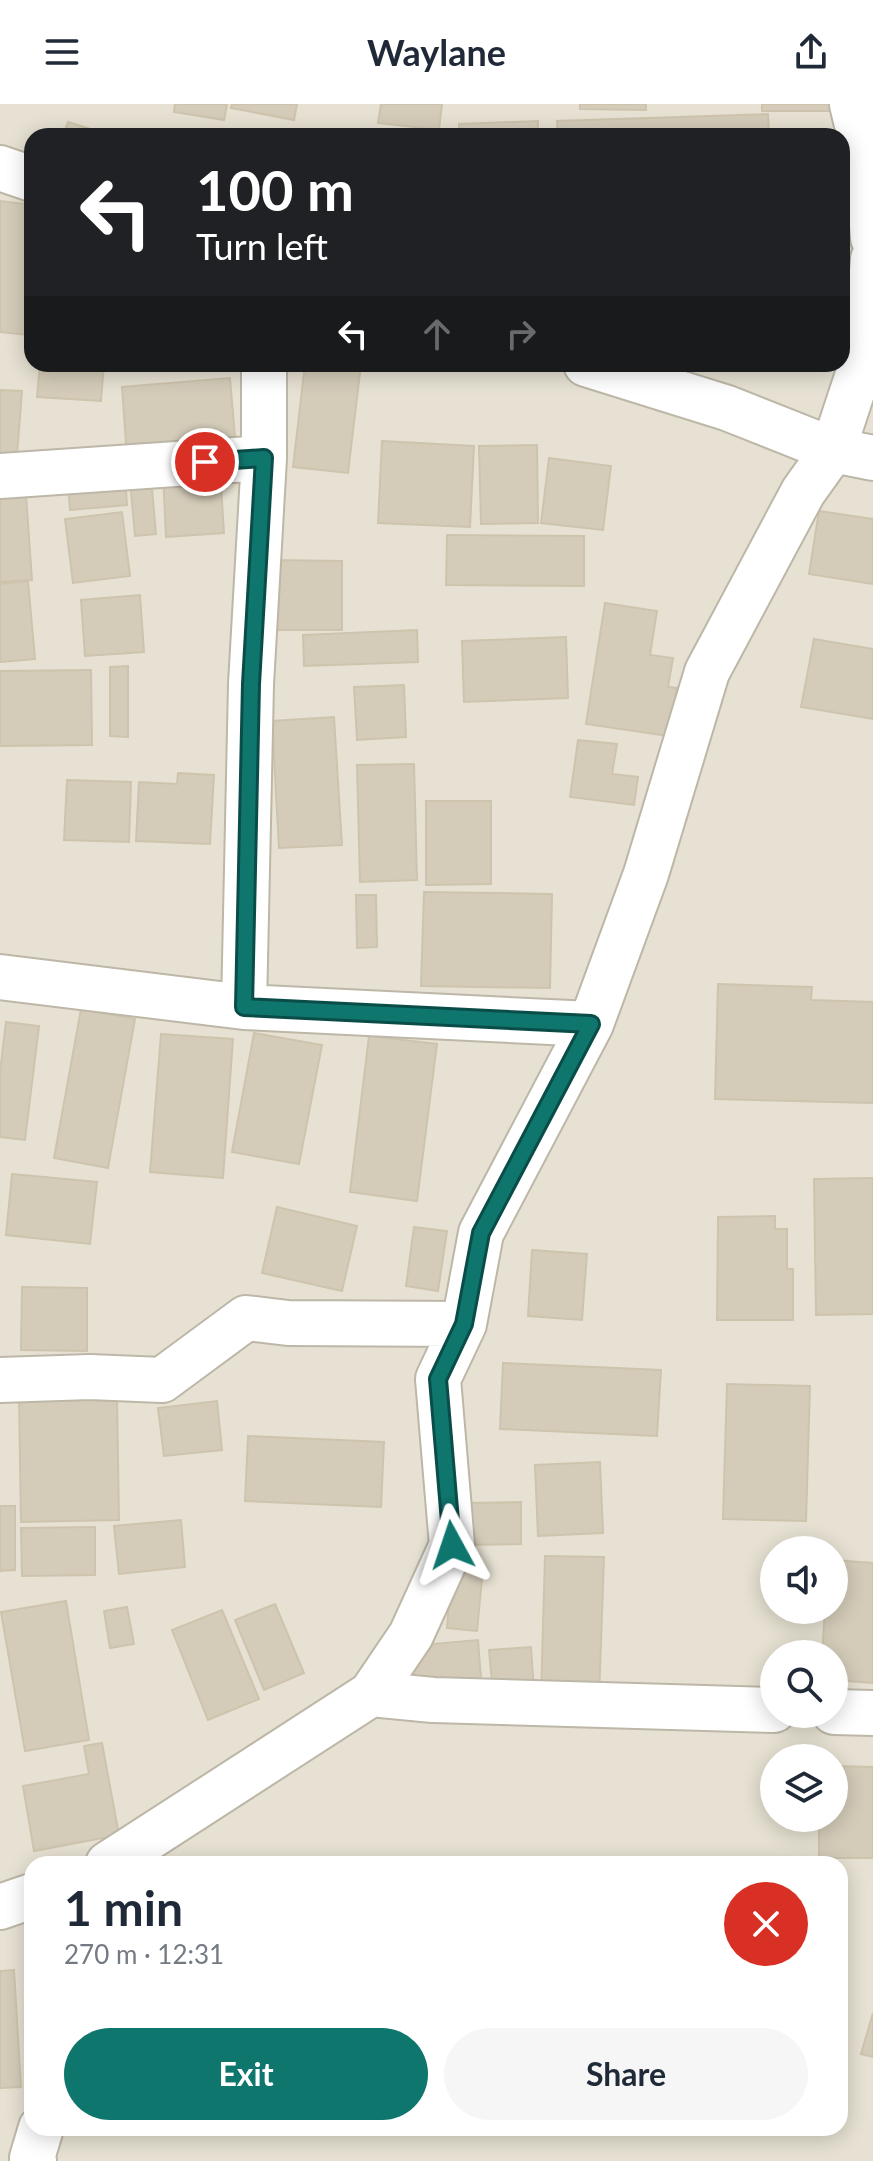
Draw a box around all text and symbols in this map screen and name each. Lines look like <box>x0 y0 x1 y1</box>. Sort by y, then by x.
icon: menu <box>40 30 84 74</box>
text: Waylane <box>367 30 506 74</box>
icon: share <box>789 30 833 74</box>
text: 100 m <box>196 156 354 223</box>
icon: left <box>64 160 168 264</box>
text: Turn left <box>196 224 328 268</box>
icon: left <box>331 312 375 356</box>
icon: ahead <box>415 312 459 356</box>
icon: right <box>499 312 543 356</box>
pin <box>171 428 239 496</box>
icon: arrive <box>183 440 227 484</box>
position arrow <box>410 1503 494 1587</box>
map controls <box>760 1536 848 1832</box>
button: sound <box>760 1536 848 1624</box>
button: search <box>760 1640 848 1728</box>
button: layers <box>760 1744 848 1832</box>
text: 1 min <box>64 1879 183 1936</box>
button: close <box>724 1882 808 1966</box>
text: 270 m · 12:31 <box>64 1938 224 1970</box>
button: Exit <box>64 2028 428 2120</box>
button: Share <box>444 2028 808 2120</box>

